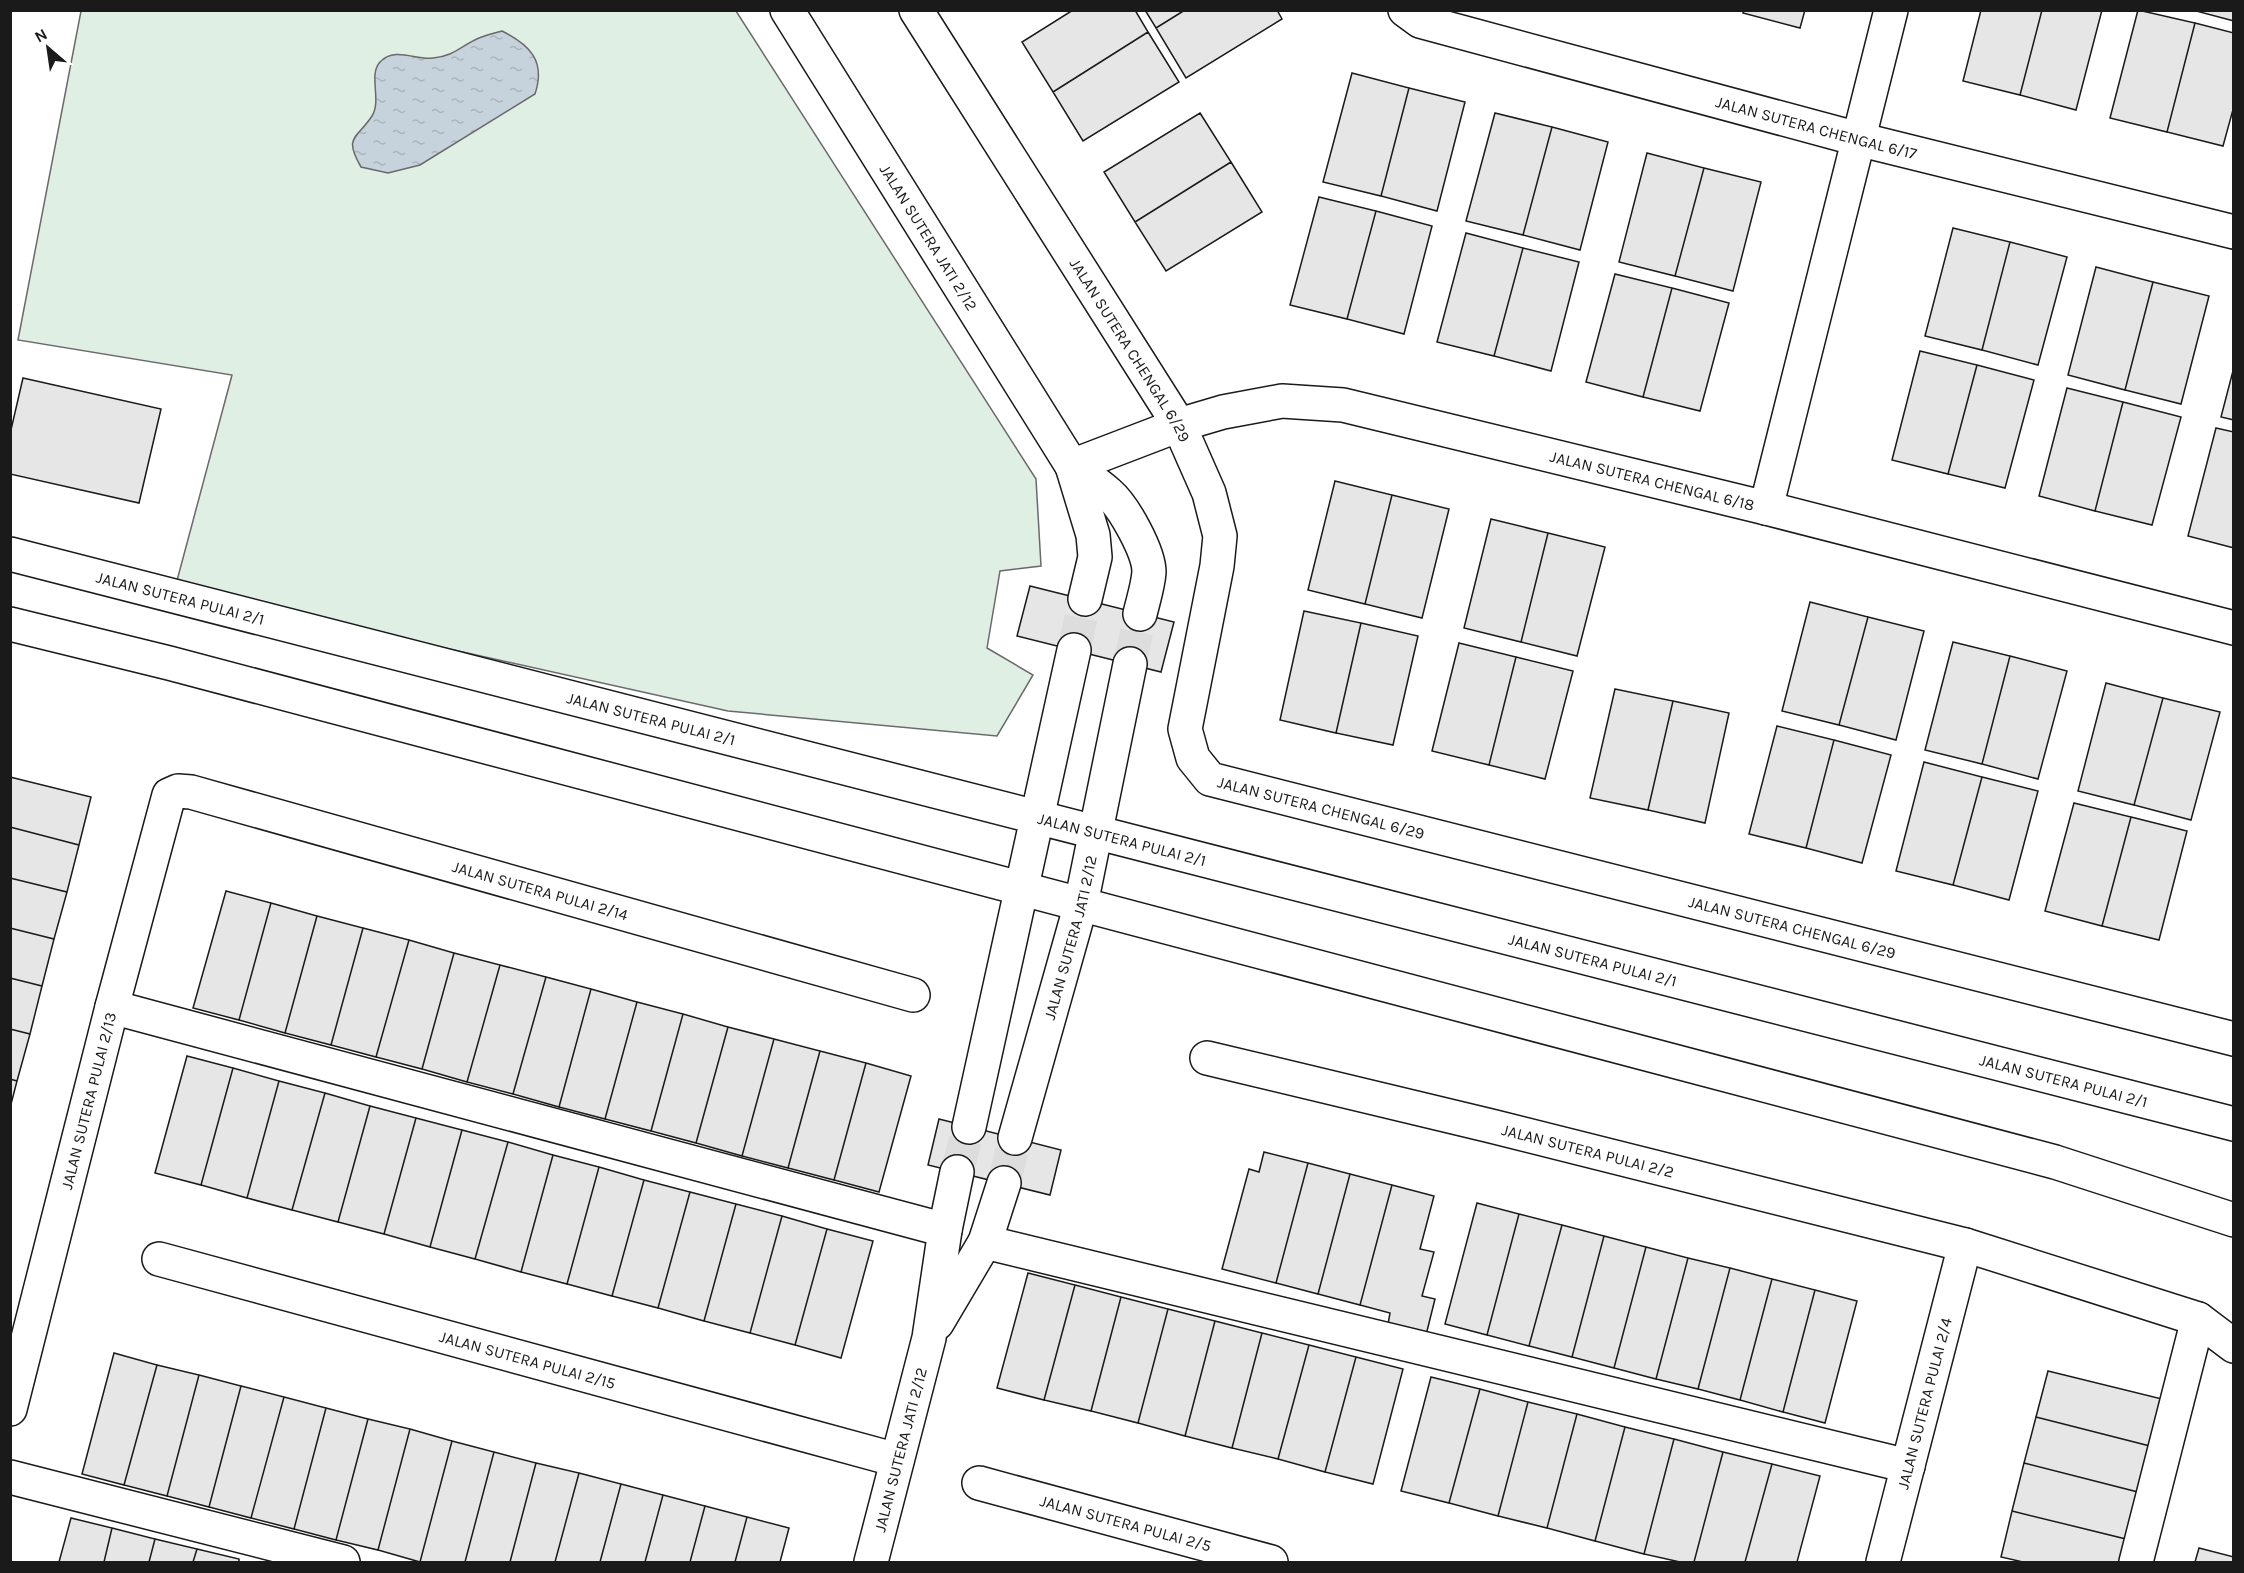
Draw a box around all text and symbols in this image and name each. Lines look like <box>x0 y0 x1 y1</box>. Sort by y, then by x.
north arrow <box>18 18 78 78</box>
text: N <box>31 24 51 46</box>
street label: JALAN SUTERA CHENGAL 6/17 <box>1714 92 1919 163</box>
street label: JALAN SUTERA JATI 2/12 <box>876 161 982 314</box>
street label: JALAN SUTERA CHENGAL 6/29 <box>1066 255 1194 445</box>
street label: JALAN SUTERA CHENGAL 6/18 <box>1548 447 1756 515</box>
street label: JALAN SUTERA PULAI 2/1 <box>94 568 266 629</box>
street label: JALAN SUTERA PULAI 2/1 <box>565 688 737 750</box>
street label: JALAN SUTERA CHENGAL 6/29 <box>1215 772 1427 843</box>
street label: JALAN SUTERA PULAI 2/1 <box>1036 809 1208 870</box>
street label: JALAN SUTERA JATI 2/12 <box>1040 854 1101 1022</box>
street label: JALAN SUTERA PULAI 2/14 <box>450 857 630 924</box>
street label: JALAN SUTERA CHENGAL 6/29 <box>1686 892 1898 963</box>
street label: JALAN SUTERA PULAI 2/1 <box>1507 929 1679 991</box>
street label: JALAN SUTERA PULAI 2/13 <box>57 1010 120 1192</box>
street label: JALAN SUTERA PULAI 2/1 <box>1977 1050 2150 1111</box>
street label: JALAN SUTERA PULAI 2/2 <box>1500 1120 1676 1182</box>
street label: JALAN SUTERA PULAI 2/4 <box>1893 1315 1956 1491</box>
street label: JALAN SUTERA PULAI 2/15 <box>437 1327 618 1393</box>
street label: JALAN SUTERA JATI 2/12 <box>870 1366 931 1534</box>
street label: JALAN SUTERA PULAI 2/5 <box>1038 1491 1213 1555</box>

